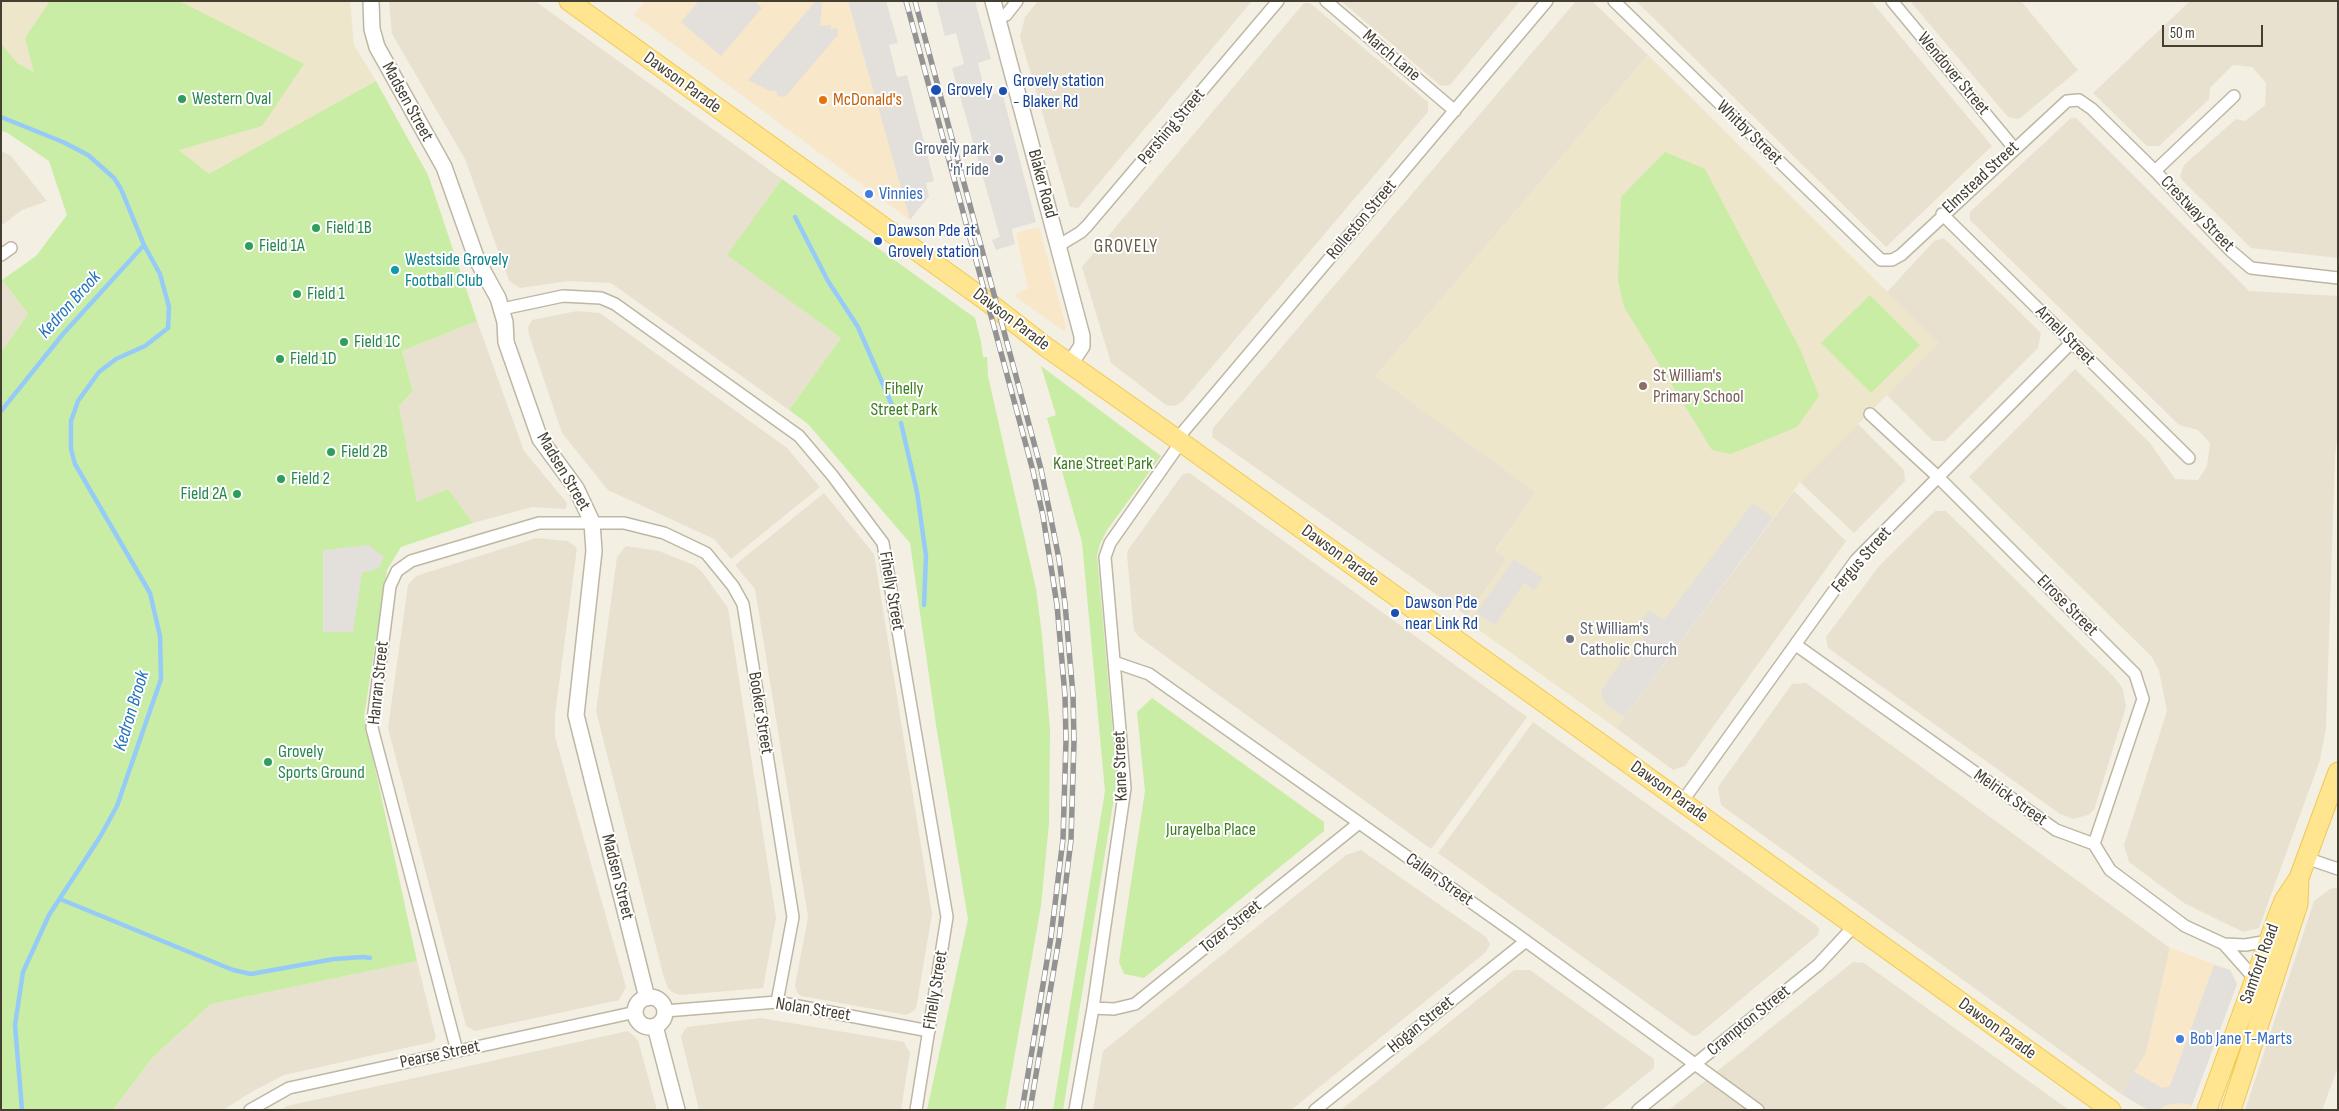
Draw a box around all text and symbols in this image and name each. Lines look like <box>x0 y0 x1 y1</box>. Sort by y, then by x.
scale bar <box>2164 15 2265 47</box>
text: 50 m <box>2170 24 2195 43</box>
street label: March Lane <box>1358 26 1424 86</box>
street label: Wendover Street <box>1912 28 1994 120</box>
street label: Dawson Parade <box>639 48 725 118</box>
street label: Madsen Street <box>376 59 438 145</box>
place label: Grovely station - Blaker Rd <box>1013 70 1104 112</box>
place label: Grovely <box>947 79 993 101</box>
marker: Grovely <box>929 83 943 97</box>
street label: Pershing Street <box>1134 84 1210 170</box>
marker: Grovely station - Blaker Rd <box>997 85 1009 97</box>
place label: Western Oval <box>192 88 271 110</box>
place label: McDonald's <box>833 89 902 111</box>
marker: Western Oval <box>176 93 188 105</box>
marker: McDonald's <box>817 94 829 106</box>
street label: Whitby Street <box>1712 96 1786 170</box>
street label: Elmstead Street <box>1938 137 2024 219</box>
place label: Grovely park 'n' ride <box>914 138 989 180</box>
street label: Blaker Road <box>1022 147 1062 221</box>
marker: Grovely park 'n' ride <box>993 153 1005 165</box>
street label: Crestway Street <box>2155 172 2239 256</box>
street label: Rolleston Street <box>1322 176 1402 264</box>
place label: Vinnies <box>879 183 923 205</box>
marker: Vinnies <box>863 188 875 200</box>
place label: Field 1B <box>326 217 372 239</box>
place label: Dawson Pde at Grovely station <box>888 220 979 262</box>
marker: Field 1B <box>310 222 322 234</box>
place label: Field 1A <box>259 235 305 257</box>
marker: Dawson Pde at Grovely station <box>872 235 884 247</box>
district label: GROVELY <box>1093 236 1159 258</box>
marker: Field 1A <box>243 240 255 252</box>
place label: Westside Grovely Football Club <box>405 249 508 292</box>
marker: Westside Grovely Football Club <box>389 264 401 276</box>
water label: Kedron Brook <box>34 267 106 343</box>
place label: Field 1 <box>307 283 345 305</box>
street label: Dawson Parade <box>968 284 1054 356</box>
marker: Field 1 <box>291 288 303 300</box>
street label: Arnell Street <box>2031 302 2099 370</box>
place label: Field 1C <box>354 331 400 353</box>
marker: Field 1C <box>338 336 350 348</box>
place label: Field 1D <box>290 348 337 370</box>
marker: Field 1D <box>274 353 286 365</box>
place label: St William's Primary School <box>1653 365 1744 408</box>
park label: Fihelly Street Park <box>870 378 938 420</box>
marker: St William's Primary School <box>1637 380 1649 392</box>
street label: Madsen Street <box>531 429 595 515</box>
place label: Field 2B <box>341 441 388 463</box>
marker: Field 2B <box>325 446 337 458</box>
park label: Kane Street Park <box>1053 453 1153 475</box>
place label: Field 2 <box>291 468 330 490</box>
marker: Field 2 <box>275 473 287 485</box>
place label: Field 2A <box>180 483 227 505</box>
marker: Field 2A <box>231 488 243 500</box>
street label: Dawson Parade <box>1297 521 1383 591</box>
street label: Fergus Street <box>1827 523 1897 597</box>
street label: Fihelly Street <box>873 550 909 632</box>
street label: Elrose Street <box>2032 571 2102 641</box>
place label: Dawson Pde near Link Rd <box>1405 592 1478 634</box>
marker: Dawson Pde near Link Rd <box>1389 607 1401 619</box>
place label: St William's Catholic Church <box>1580 618 1677 660</box>
marker: St William's Catholic Church <box>1564 633 1576 645</box>
street label: Hanran Street <box>364 640 394 726</box>
water label: Kedron Brook <box>109 668 155 754</box>
street label: Booker Street <box>743 670 777 756</box>
street label: Kane Street <box>1109 730 1133 802</box>
place label: Grovely Sports Ground <box>278 741 365 784</box>
marker: Grovely Sports Ground <box>262 756 274 768</box>
street label: Dawson Parade <box>1626 757 1712 827</box>
street label: Melrick Street <box>1969 765 2051 831</box>
park label: Jurayelba Place <box>1166 819 1256 841</box>
street label: Madsen Street <box>596 832 638 922</box>
street label: Callan Street <box>1401 849 1477 911</box>
street label: Tozer Street <box>1196 896 1266 958</box>
street label: Samford Road <box>2236 921 2284 1007</box>
street label: Fihelly Street <box>919 949 953 1031</box>
street label: Crampton Street <box>1703 981 1795 1061</box>
street label: Hogan Street <box>1384 992 1458 1058</box>
street label: Nolan Street <box>774 993 852 1027</box>
street label: Dawson Parade <box>1954 994 2040 1064</box>
place label: Bob Jane T-Marts <box>2190 1028 2292 1050</box>
marker: Bob Jane T-Marts <box>2174 1033 2186 1045</box>
street label: Pearse Street <box>398 1036 482 1074</box>

